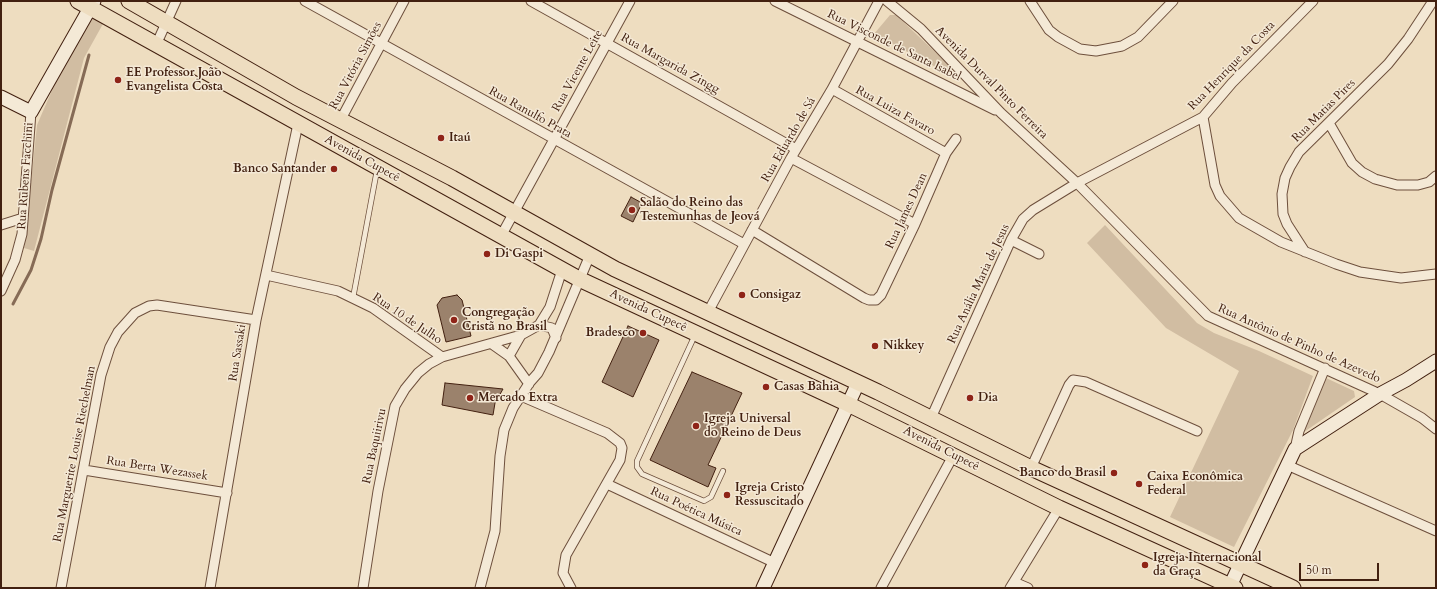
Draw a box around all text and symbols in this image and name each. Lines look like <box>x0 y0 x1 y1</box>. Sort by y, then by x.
street label: Rua Visconde de Santa Isabel <box>825 7 963 85</box>
street label: Rua Henrique da Costa <box>1186 18 1278 114</box>
street label: Rua Vitória Simões <box>327 20 385 112</box>
street label: Avenida Durval Pinto Ferreira <box>932 24 1050 142</box>
street label: Rua Vicente Leite <box>550 28 606 114</box>
street label: Rua Margarida Zingg <box>618 31 722 97</box>
place label: EE Professor João Evangelista Costa <box>126 66 223 94</box>
marker: EE Professor João Evangelista Costa <box>113 75 123 85</box>
street label: Rua Matias Pires <box>1289 76 1359 146</box>
street label: Rua Luiza Favaro <box>853 83 937 139</box>
street label: Rua Ranulfo Prata <box>486 84 574 142</box>
street label: Rua Eduardo de Sá <box>759 95 819 185</box>
street label: Rua Rubens Facchini <box>15 122 37 230</box>
place label: Itaú <box>449 131 471 145</box>
street label: Avenida Cupecê <box>322 132 402 186</box>
marker: Itaú <box>436 133 446 143</box>
place label: Banco Santander <box>233 162 326 176</box>
marker: Banco Santander <box>329 164 339 174</box>
street label: Rua James Dean <box>883 171 931 251</box>
place label: Salão do Reino das Testemunhas de Jeová <box>640 196 760 224</box>
marker: Salão do Reino das Testemunhas de Jeová <box>627 205 637 215</box>
street label: Rua Anália Maria de Jesus <box>945 222 1013 346</box>
place label: Di Gaspi <box>495 247 543 261</box>
marker: Di Gaspi <box>482 249 492 259</box>
street label: Avenida Cupecê <box>607 287 689 335</box>
place label: Consigaz <box>750 288 801 302</box>
street label: Rua 10 de Julho <box>370 290 444 348</box>
marker: Consigaz <box>737 290 747 300</box>
street label: Rua Antônio de Pinho de Azevedo <box>1216 302 1382 386</box>
place label: Congregação Cristã no Brasil <box>462 306 547 334</box>
marker: Congregação Cristã no Brasil <box>449 315 459 325</box>
street label: Rua Sassaki <box>226 323 250 383</box>
place label: Bradesco <box>586 326 635 340</box>
marker: Bradesco <box>638 328 648 338</box>
place label: Nikkey <box>883 339 924 353</box>
marker: Nikkey <box>870 341 880 351</box>
street label: Rua Marguerite Louise Riechelman <box>51 365 99 543</box>
place label: Casas Bahia <box>774 380 839 394</box>
marker: Casas Bahia <box>761 382 771 392</box>
place label: Mercado Extra <box>478 391 558 405</box>
place label: Dia <box>978 391 998 405</box>
marker: Mercado Extra <box>465 393 475 403</box>
marker: Dia <box>965 393 975 403</box>
street label: Rua Baquiirivu <box>360 407 390 485</box>
place label: Igreja Universal do Reino de Deus <box>704 412 801 440</box>
marker: Igreja Universal do Reino de Deus <box>691 421 701 431</box>
street label: Avenida Cupecê <box>901 424 981 474</box>
street label: Rua Berta Wezassek <box>105 454 209 484</box>
place label: Banco do Brasil <box>1019 466 1106 480</box>
marker: Banco do Brasil <box>1109 468 1119 478</box>
place label: Caixa Econômica Federal <box>1147 470 1243 498</box>
marker: Caixa Econômica Federal <box>1134 479 1144 489</box>
place label: Igreja Cristo Ressuscitado <box>735 481 804 509</box>
street label: Rua Poética Música <box>648 484 744 540</box>
marker: Igreja Cristo Ressuscitado <box>722 490 732 500</box>
place label: Igreja Internacional da Graça <box>1153 551 1262 579</box>
scale bar <box>1301 555 1381 581</box>
marker: Igreja Internacional da Graça <box>1140 560 1150 570</box>
text: 50 m <box>1306 562 1332 578</box>

